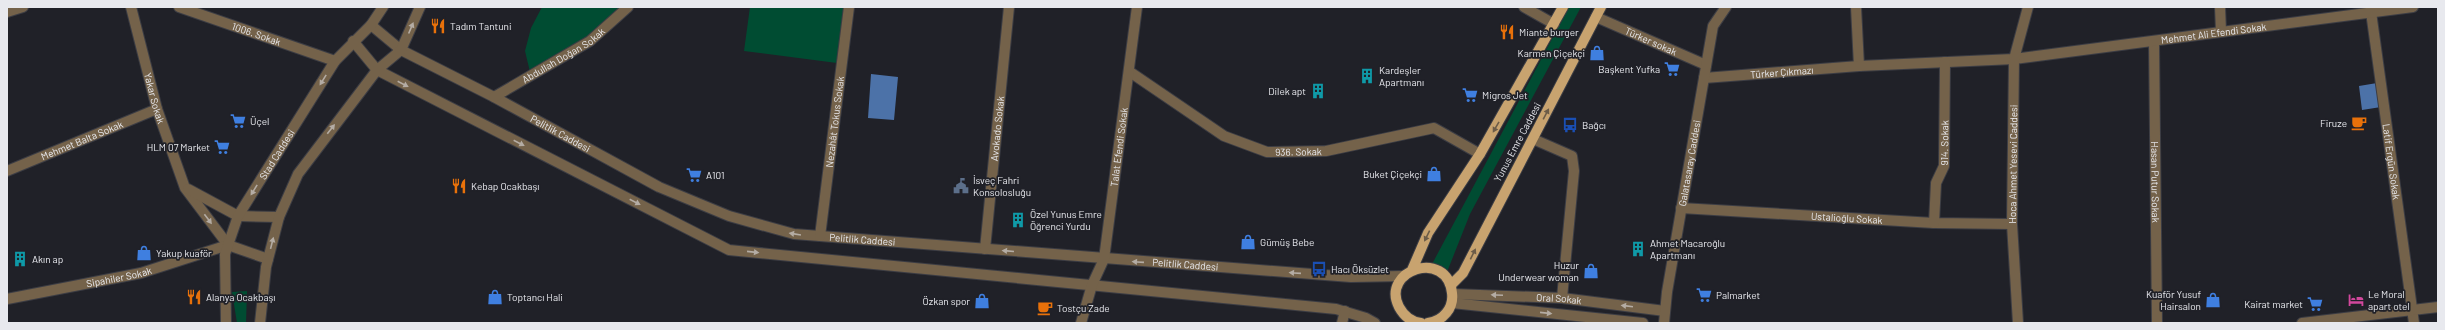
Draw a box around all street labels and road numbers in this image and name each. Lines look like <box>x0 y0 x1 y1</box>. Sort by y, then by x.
street label: 1006. Sokak <box>230 20 283 48</box>
street label: Mehmet Ali Efendi Sokak <box>2160 20 2267 46</box>
street label: Türker sokak <box>1623 24 1679 58</box>
street label: Abdullah Doğan Sokak <box>520 25 607 85</box>
street label: Türker Çıkmazı <box>1750 64 1814 80</box>
street label: Yakar Sokak <box>142 71 168 125</box>
street label: Nezahât Tokus Sokak <box>823 76 846 168</box>
street label: Avokado Sokak <box>988 96 1006 162</box>
street label: Yunus Emre Caddesi <box>1491 100 1543 184</box>
street label: Hoca Ahmet Yesevi Caddesi <box>2006 105 2019 224</box>
street label: Talat Efendi Sokak <box>1108 107 1130 188</box>
street label: Pelitlik Caddesi <box>529 112 592 154</box>
street label: Mehmet Balta Sokak <box>39 118 125 162</box>
street label: Galatasaray Caddesi <box>1676 119 1703 207</box>
street label: 914. Sokak <box>1938 120 1950 165</box>
street label: Latif Ergün Sokak <box>2380 123 2403 200</box>
street label: Stad Caddesi <box>256 127 297 182</box>
street label: Hasan Putur Sokak <box>2149 141 2162 223</box>
street label: 936. Sokak <box>1275 145 1322 158</box>
street label: Ustalioğlu Sokak <box>1811 210 1883 226</box>
street label: Pelitlik Caddesi <box>829 231 896 248</box>
street label: Pelitlik Caddesi <box>1152 256 1219 273</box>
street label: Sipahiler Sokak <box>85 264 153 290</box>
street label: Oral Sokak <box>1536 291 1582 306</box>

